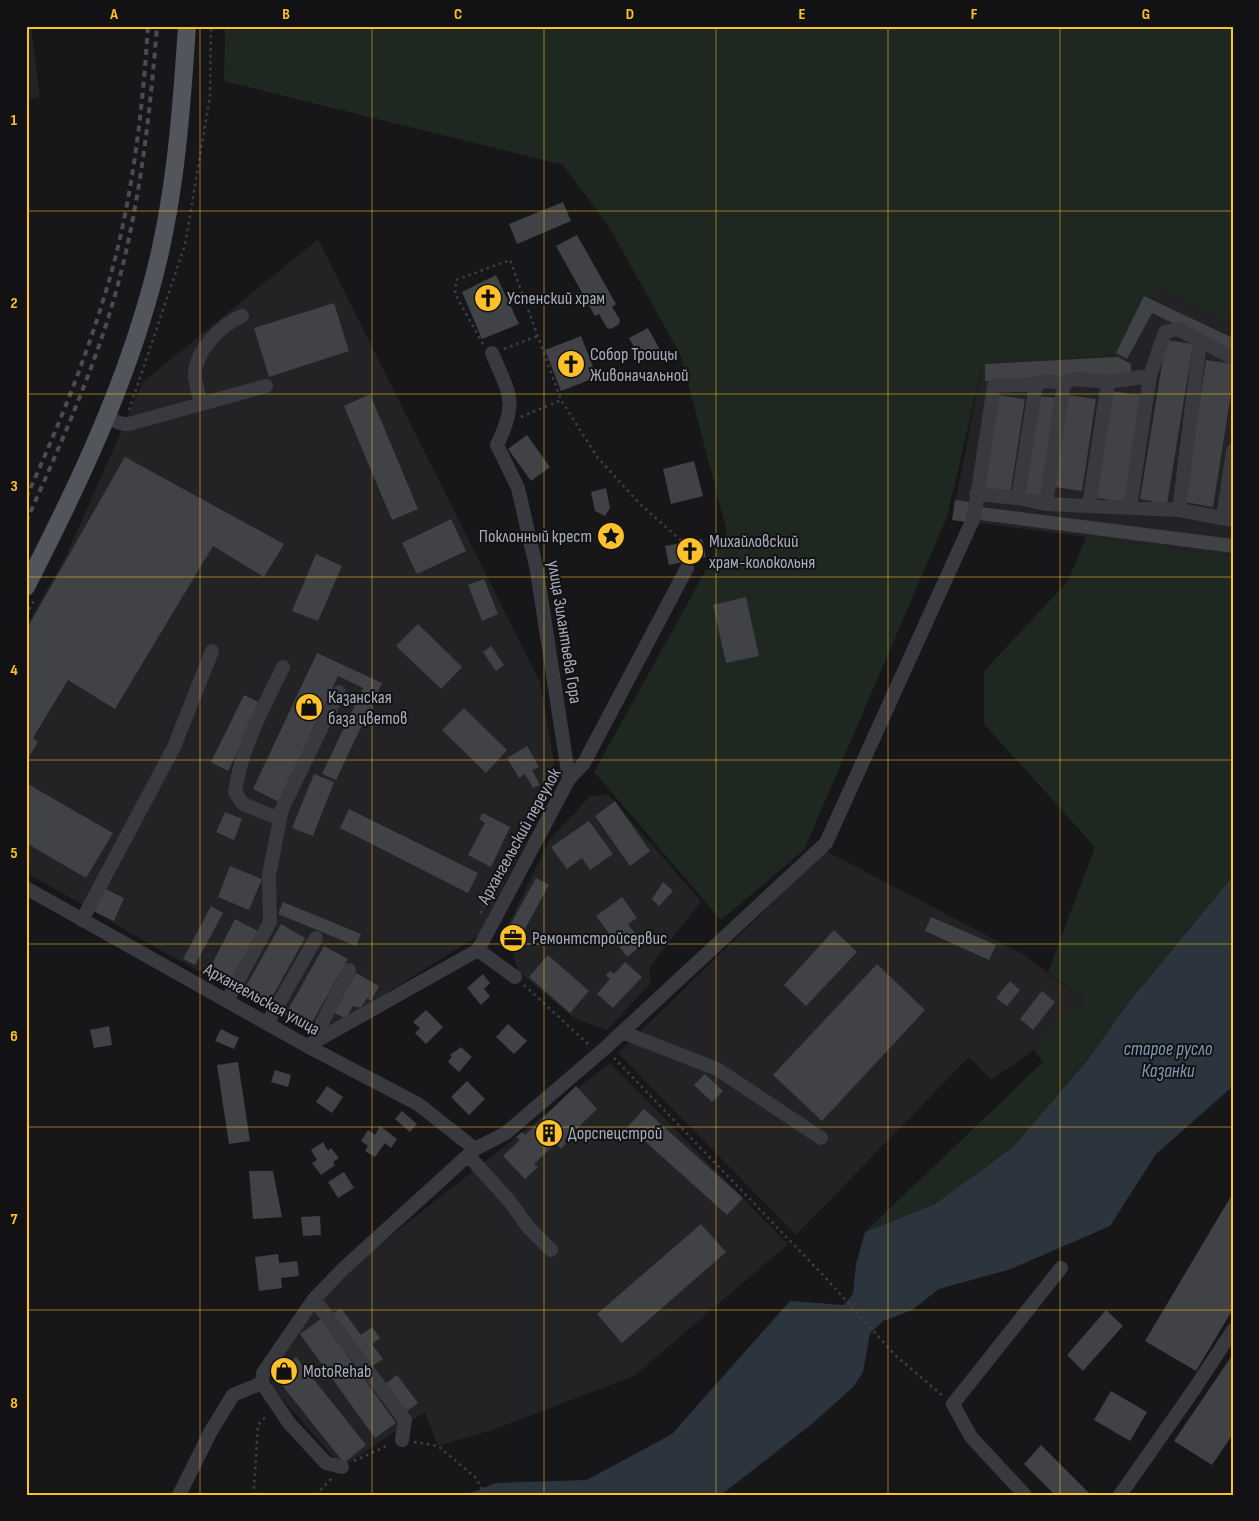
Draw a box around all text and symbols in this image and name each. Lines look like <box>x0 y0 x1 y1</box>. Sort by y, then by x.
text: A <box>109 5 118 24</box>
text: B <box>282 5 290 24</box>
text: C <box>454 5 462 24</box>
text: D <box>626 5 634 24</box>
text: E <box>799 5 806 24</box>
text: F <box>971 5 978 24</box>
text: G <box>1142 5 1150 24</box>
text: 1 <box>11 111 18 130</box>
church icon: Успенский храм <box>473 283 503 313</box>
place label: Успенский храм <box>507 288 605 309</box>
text: 2 <box>10 294 18 313</box>
place label: Собор Троицы Живоначальной <box>590 344 689 386</box>
church icon: Собор Троицы Живоначальной <box>556 349 586 379</box>
text: 3 <box>10 477 18 496</box>
place icon: Поклонный крест <box>596 521 626 551</box>
place label: Поклонный крест <box>479 526 592 547</box>
place label: Михайловский храм-колокольня <box>709 531 815 573</box>
church icon: Михайловский храм-колокольня <box>675 536 705 566</box>
street label: улица Зилантьева Гора <box>543 559 586 705</box>
text: 4 <box>10 661 18 680</box>
place label: Казанская база цветов <box>328 687 407 729</box>
shop icon: Казанская база цветов <box>294 692 324 722</box>
street label: Архангельский переулок <box>473 764 566 909</box>
text: 5 <box>10 844 18 863</box>
office icon: Ремонтстройсервис <box>498 923 528 953</box>
place label: Ремонтстройсервис <box>532 928 667 949</box>
street label: Архангельская улица <box>199 958 323 1040</box>
text: 6 <box>10 1027 18 1046</box>
water label: старое русло Казанки <box>1123 1038 1213 1083</box>
building icon: Дорспецстрой <box>534 1118 564 1148</box>
place label: Дорспецстрой <box>568 1123 662 1144</box>
text: 7 <box>11 1210 18 1229</box>
shop icon: MotoRehab <box>269 1356 299 1386</box>
place label: MotoRehab <box>303 1361 371 1382</box>
text: 8 <box>10 1394 18 1413</box>

